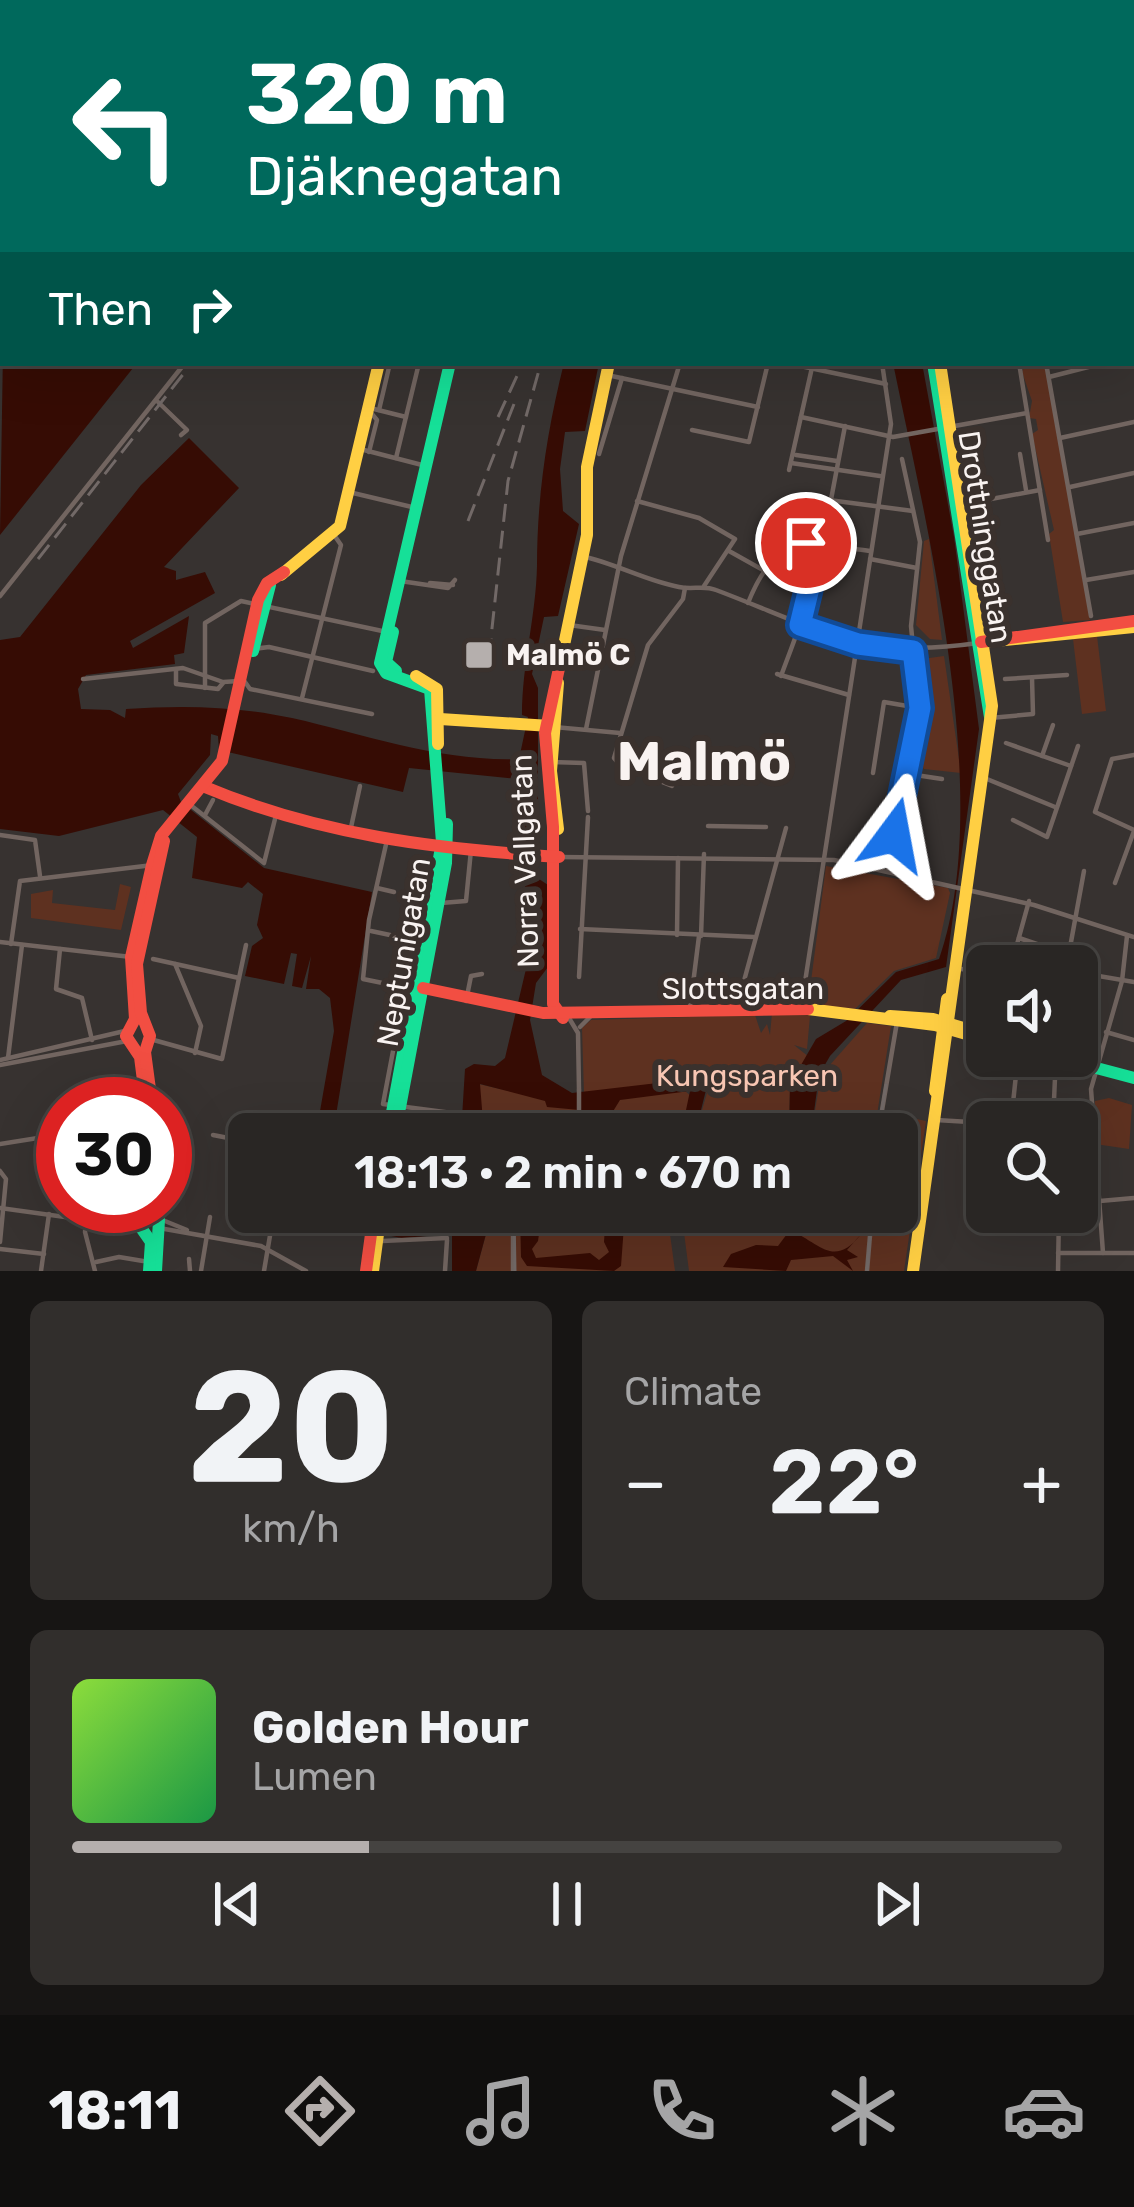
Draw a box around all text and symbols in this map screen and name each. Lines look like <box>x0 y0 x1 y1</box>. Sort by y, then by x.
text: 320 m <box>246 44 508 144</box>
icon: left <box>48 48 204 204</box>
text: Djäknegatan <box>246 145 563 209</box>
icon: right <box>177 276 243 342</box>
text: Then <box>48 283 153 336</box>
street label: Drottninggatan <box>950 428 1020 646</box>
pin <box>755 492 857 594</box>
icon: arrive <box>773 510 839 576</box>
place label: Malmö C <box>506 637 630 673</box>
marker: Malmö C <box>463 639 495 671</box>
district label: Malmö <box>617 730 791 794</box>
street label: Norra Vallgatan <box>503 754 547 968</box>
position arrow <box>831 772 957 898</box>
street label: Neptunigatan <box>370 855 438 1049</box>
map controls <box>966 945 1098 1233</box>
button: sound <box>966 945 1098 1077</box>
street label: Slottsgatan <box>662 971 824 1007</box>
park label: Kungsparken <box>656 1058 838 1094</box>
speed limit sign: 30 <box>36 1077 192 1233</box>
button: search <box>966 1101 1098 1233</box>
text: 18:13 · 2 min · 670 m <box>354 1146 792 1199</box>
text: 20 <box>187 1335 395 1520</box>
text: Climate <box>624 1369 762 1415</box>
text: 22° <box>769 1429 919 1536</box>
text: − <box>624 1443 667 1522</box>
text: + <box>1021 1443 1062 1522</box>
text: km/h <box>242 1506 340 1552</box>
text: Golden Hour <box>252 1701 529 1754</box>
text: Lumen <box>252 1754 377 1800</box>
icon: previous <box>204 1871 270 1937</box>
icon: pause <box>534 1871 600 1937</box>
icon: next <box>864 1871 930 1937</box>
icon: directions <box>278 2069 362 2153</box>
icon: music <box>459 2069 543 2153</box>
icon: phone <box>640 2069 724 2153</box>
icon: climate <box>821 2069 905 2153</box>
icon: car <box>1002 2069 1086 2153</box>
text: 18:11 <box>48 2079 181 2143</box>

